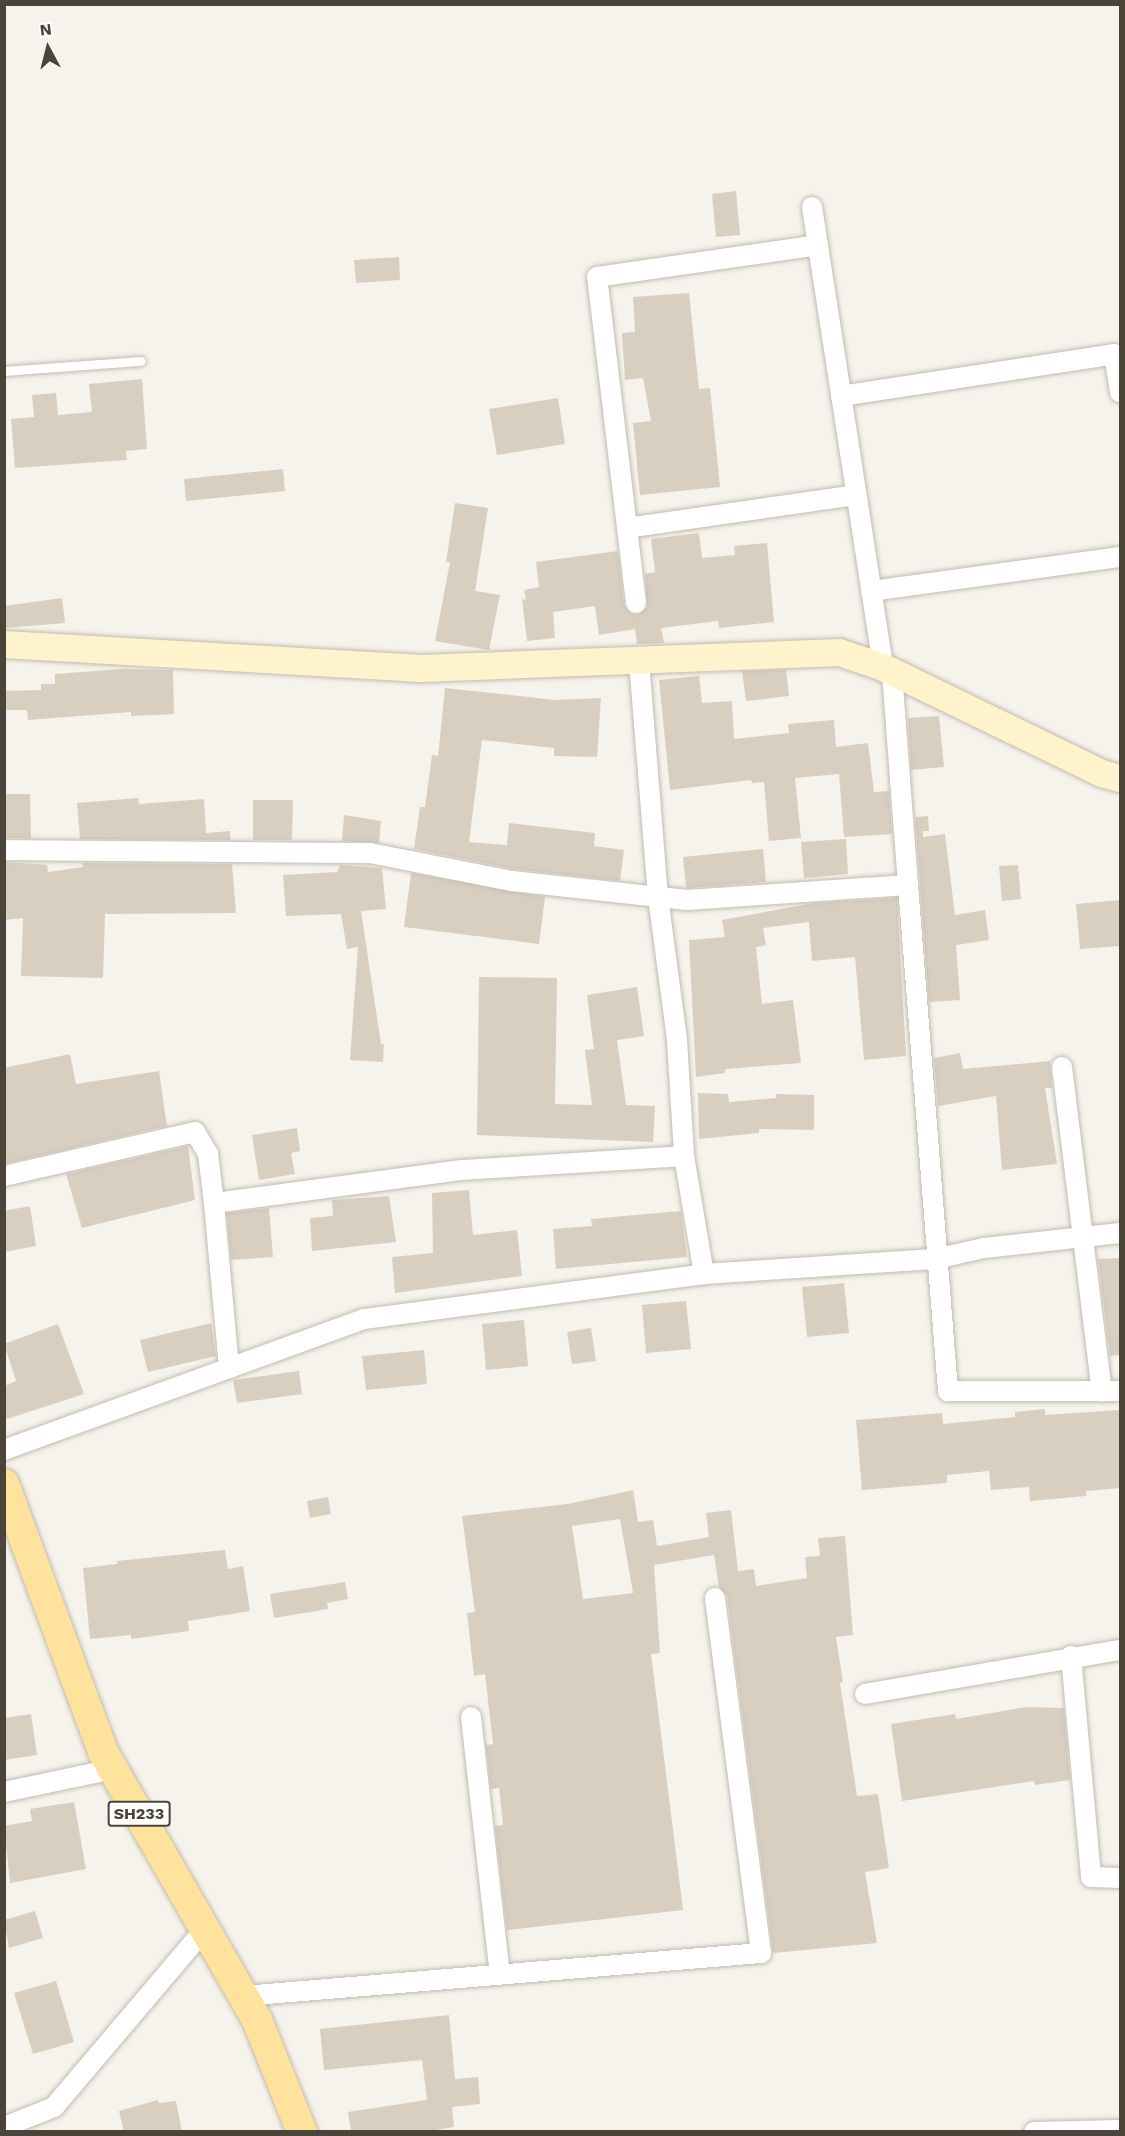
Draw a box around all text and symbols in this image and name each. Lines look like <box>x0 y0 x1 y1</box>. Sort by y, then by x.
north arrow <box>18 18 78 78</box>
text: N <box>39 19 53 40</box>
road number: SH233 <box>108 1801 170 1827</box>

